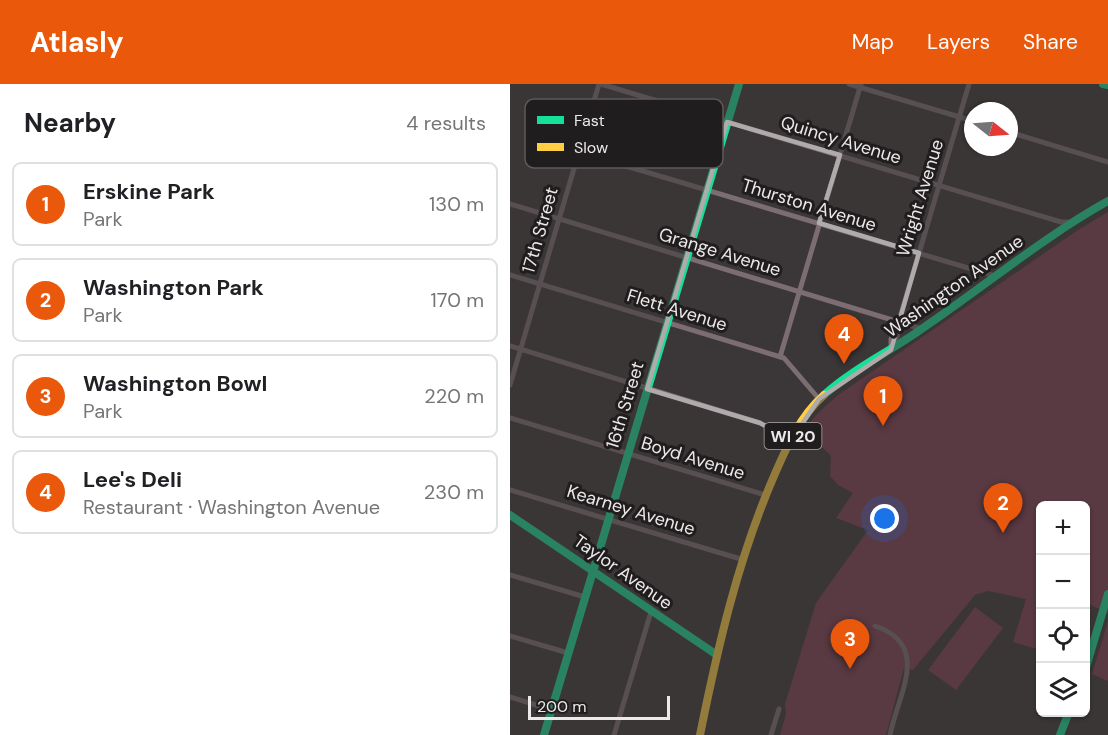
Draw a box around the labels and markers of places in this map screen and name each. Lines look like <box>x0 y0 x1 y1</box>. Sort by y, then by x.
pin: 4 <box>824 314 864 364</box>
pin: 1 <box>864 376 902 426</box>
pin: 2 <box>984 484 1022 533</box>
pin: 3 <box>830 620 870 669</box>

